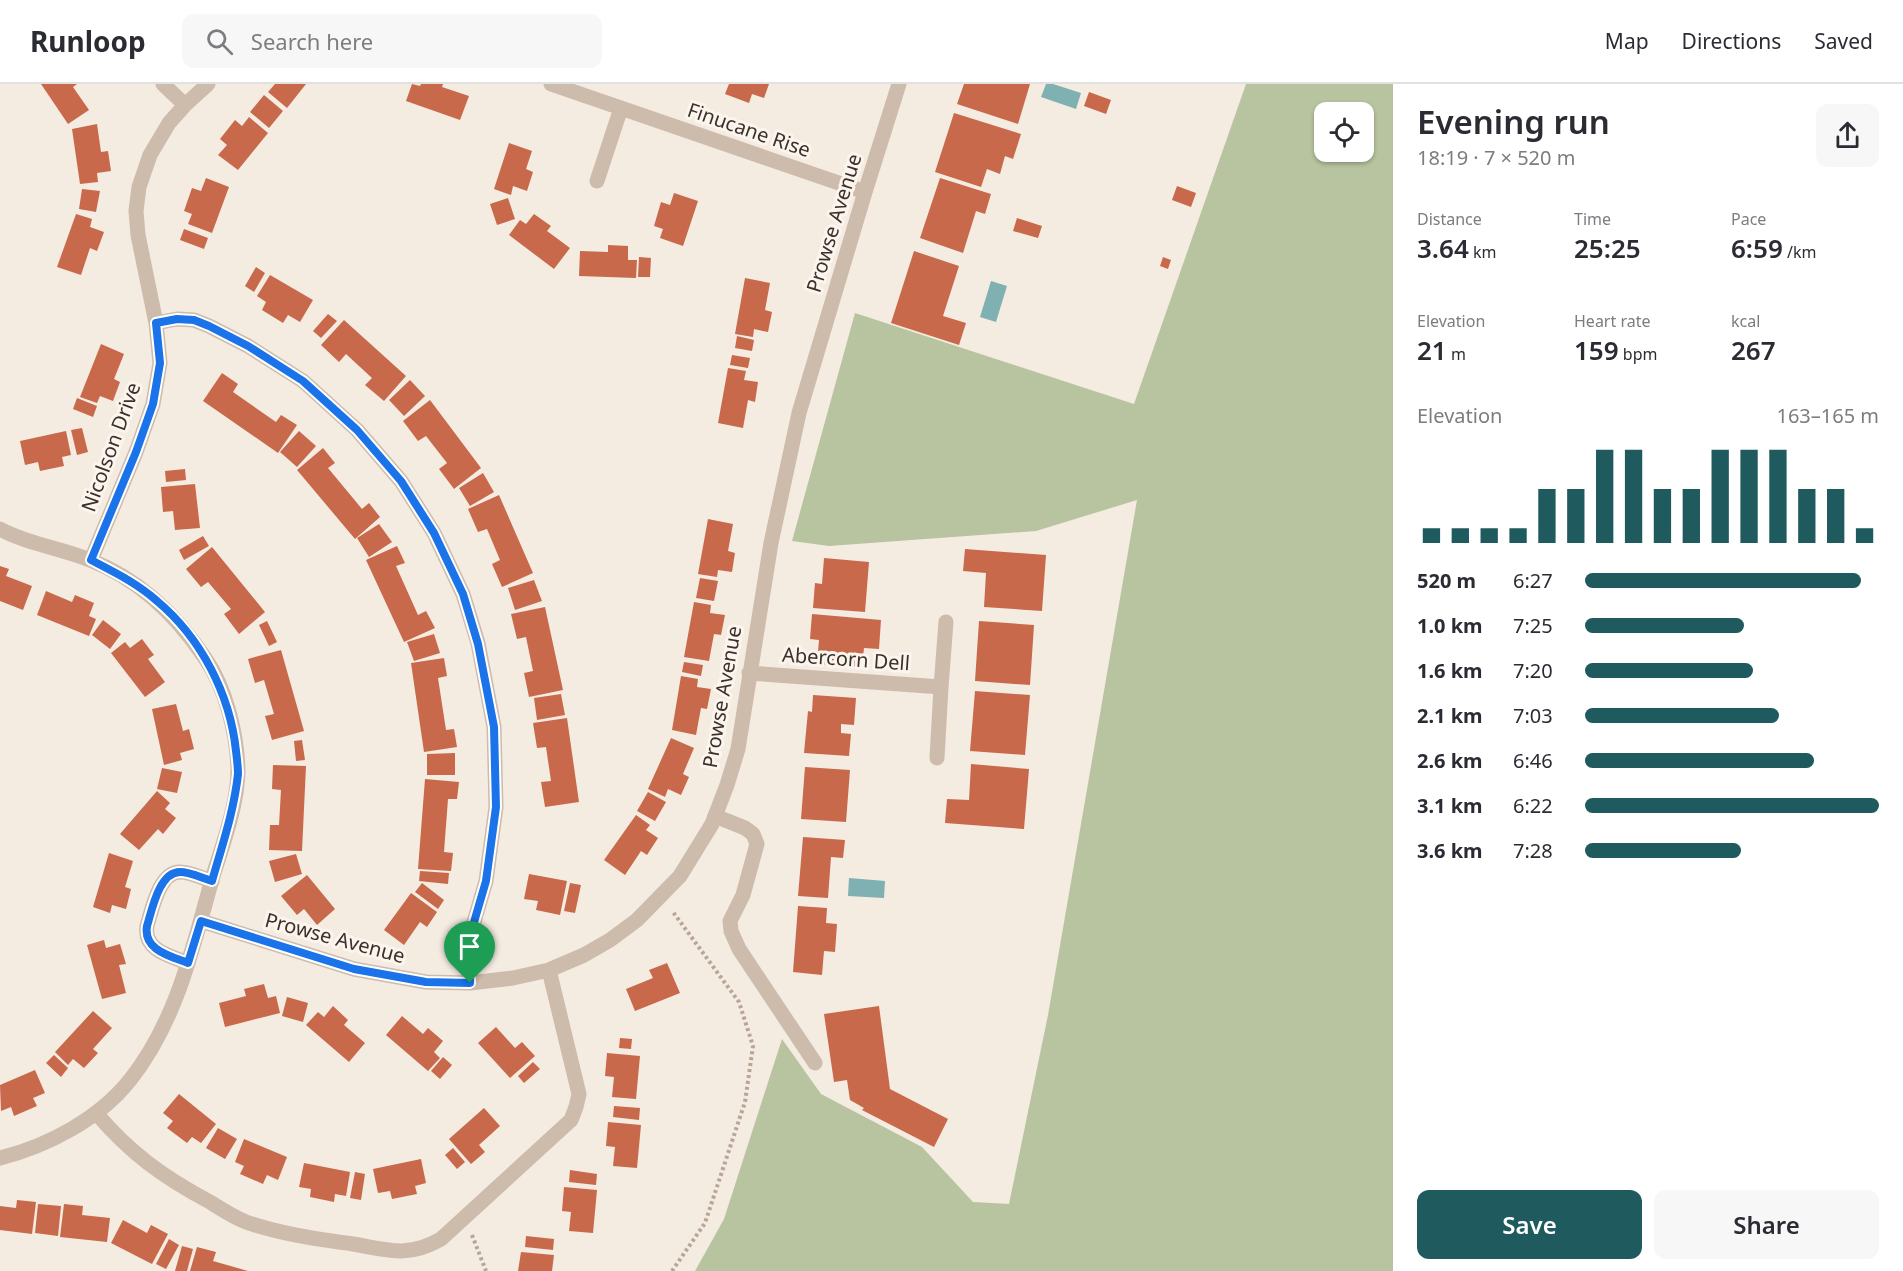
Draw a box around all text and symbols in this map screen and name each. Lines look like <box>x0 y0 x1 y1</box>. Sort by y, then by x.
search box <box>182 14 602 68</box>
text: Runloop <box>30 22 146 60</box>
icon: search <box>203 25 236 58</box>
text: Search here <box>251 26 373 56</box>
text: Map <box>1605 27 1649 55</box>
text: Directions <box>1682 27 1781 55</box>
text: Saved <box>1814 27 1873 55</box>
street label: Finucane Rise <box>684 96 814 163</box>
text: Evening run <box>1417 99 1610 144</box>
map controls <box>1314 102 1374 162</box>
button: locate <box>1314 102 1374 162</box>
button: share <box>1816 104 1879 167</box>
text: 18:19 · 7 × 520 m <box>1417 144 1575 171</box>
street label: Prowse Avenue <box>800 150 867 295</box>
text: Distance <box>1417 208 1482 230</box>
text: Time <box>1574 208 1611 230</box>
text: Pace <box>1731 208 1766 230</box>
text: 3.64 <box>1417 230 1469 266</box>
text: 25:25 <box>1574 230 1641 266</box>
text: 6:59 <box>1731 230 1783 266</box>
text: km <box>1469 241 1496 263</box>
text: /km <box>1783 241 1816 263</box>
text: Elevation <box>1417 310 1485 332</box>
text: Heart rate <box>1574 310 1650 332</box>
text: kcal <box>1731 310 1760 332</box>
text: 21 <box>1417 332 1447 368</box>
text: 159 <box>1574 332 1619 368</box>
text: 267 <box>1731 332 1776 368</box>
text: m <box>1447 343 1466 365</box>
text: bpm <box>1619 343 1657 365</box>
street label: Nicolson Drive <box>75 378 146 515</box>
text: Elevation <box>1417 402 1502 429</box>
text: 163–165 m <box>1776 402 1879 429</box>
text: 520 m <box>1417 567 1476 594</box>
text: 6:27 <box>1513 567 1553 594</box>
text: 1.0 km <box>1417 612 1483 639</box>
text: 7:25 <box>1513 612 1553 639</box>
street label: Prowse Avenue <box>696 624 747 770</box>
street label: Abercorn Dell <box>781 641 911 676</box>
text: 1.6 km <box>1417 657 1483 684</box>
text: 7:20 <box>1513 657 1553 684</box>
text: 2.1 km <box>1417 702 1483 729</box>
text: 7:03 <box>1513 702 1553 729</box>
text: 2.6 km <box>1417 747 1483 774</box>
text: 6:46 <box>1513 747 1553 774</box>
text: 3.1 km <box>1417 792 1483 819</box>
text: 6:22 <box>1513 792 1553 819</box>
text: 3.6 km <box>1417 837 1483 864</box>
text: 7:28 <box>1513 837 1553 864</box>
street label: Prowse Avenue <box>262 906 408 969</box>
pin <box>444 921 495 983</box>
icon: arrive <box>453 930 486 963</box>
button: Save <box>1417 1190 1642 1259</box>
button: Share <box>1654 1190 1879 1259</box>

